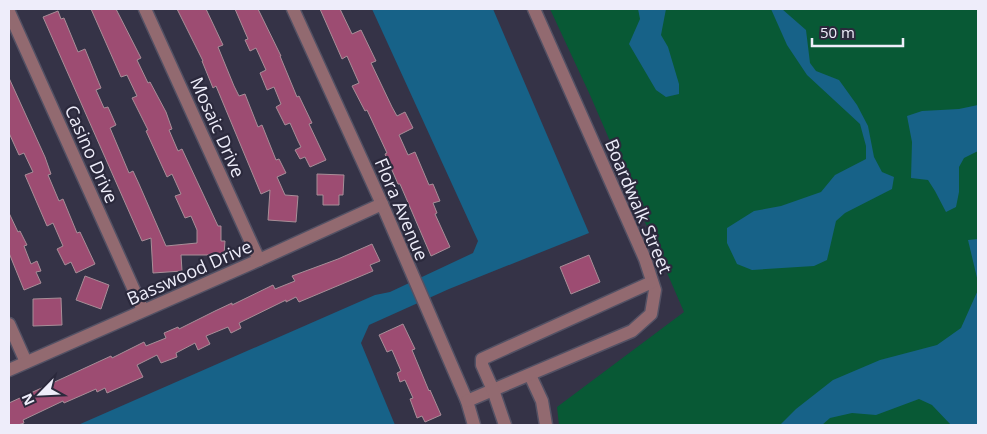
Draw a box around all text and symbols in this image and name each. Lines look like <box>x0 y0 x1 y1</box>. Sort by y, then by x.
scale bar <box>812 15 903 47</box>
text: 50 m <box>820 22 855 42</box>
street label: Mosaic Drive <box>185 73 251 181</box>
street label: Casino Drive <box>60 101 124 207</box>
street label: Boardwalk Street <box>600 135 678 277</box>
street label: Flora Avenue <box>370 154 434 264</box>
street label: Basswood Drive <box>123 234 255 310</box>
north arrow <box>15 369 65 419</box>
text: N <box>17 390 39 409</box>

